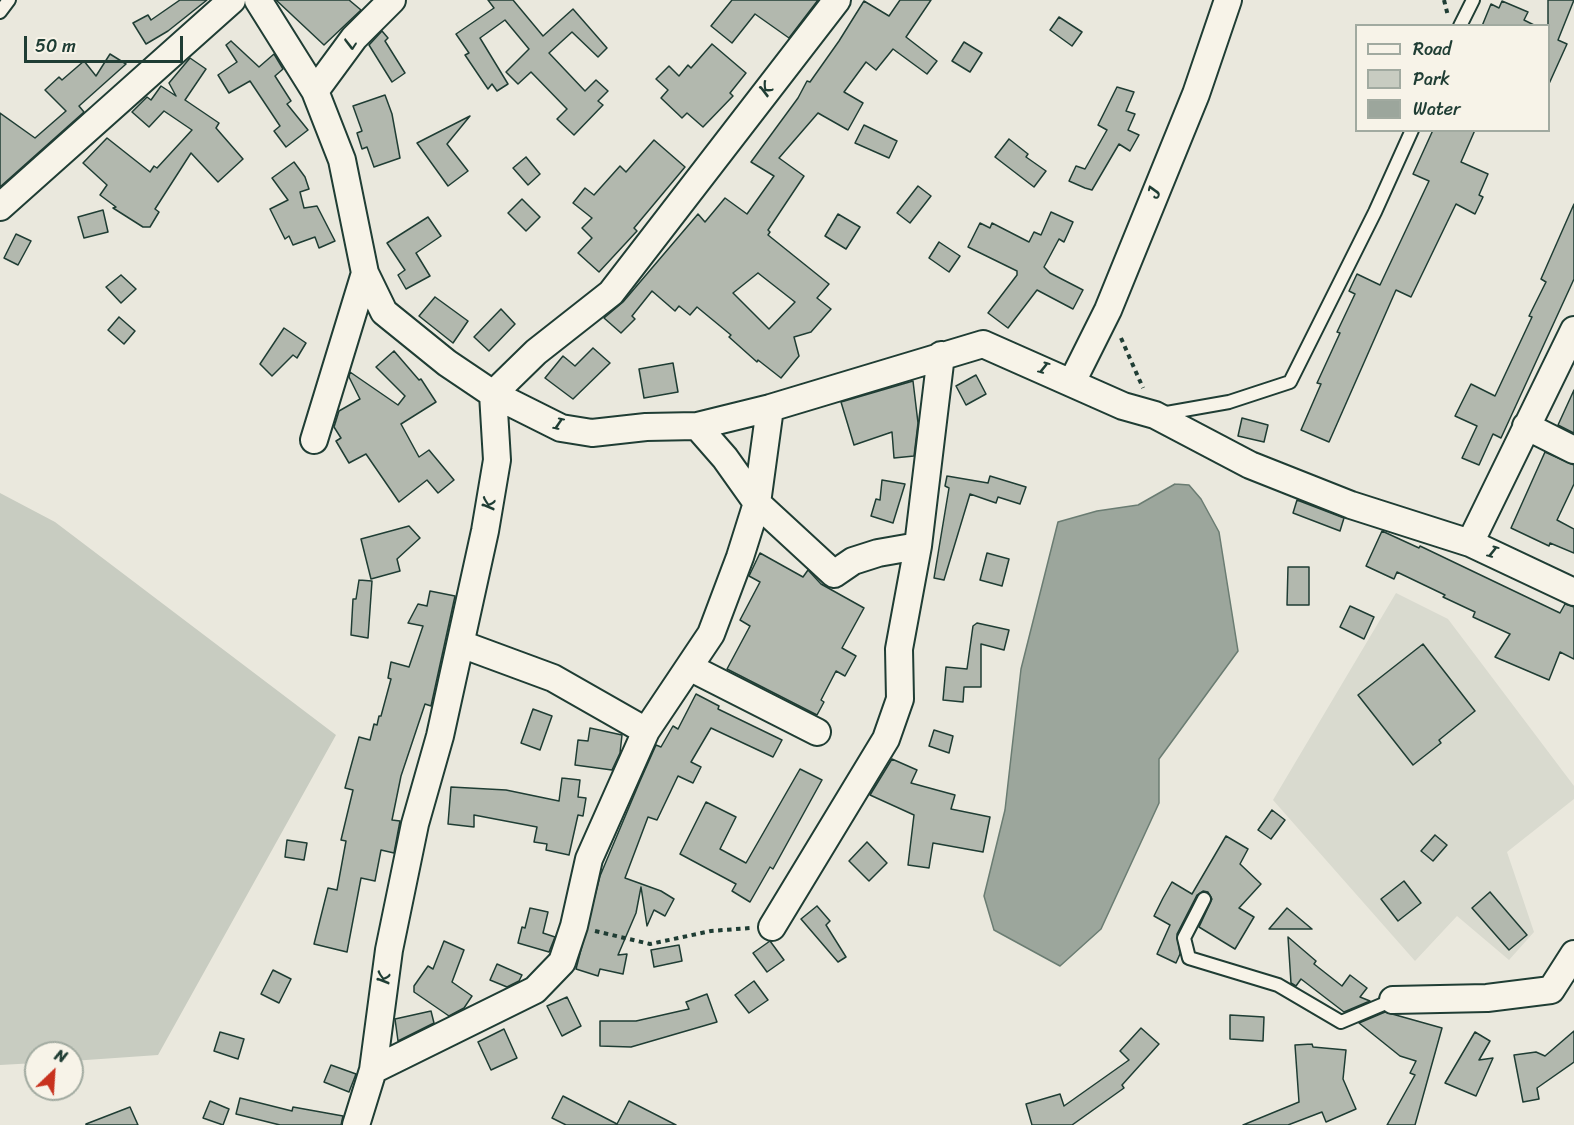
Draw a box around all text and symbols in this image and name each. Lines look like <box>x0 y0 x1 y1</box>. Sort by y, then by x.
scale bar <box>27 24 186 62</box>
legend <box>1355 24 1550 132</box>
text: 50 m <box>35 30 76 62</box>
street label: L <box>339 33 363 55</box>
text: Road <box>1413 33 1452 65</box>
text: Park <box>1413 63 1450 95</box>
street label: K <box>754 78 780 102</box>
text: Water <box>1413 93 1460 125</box>
street label: J <box>1142 184 1168 202</box>
street label: I <box>1034 356 1052 382</box>
street label: I <box>550 412 566 438</box>
street label: K <box>477 496 503 512</box>
street label: I <box>1483 540 1501 566</box>
street label: K <box>372 970 398 986</box>
north arrow <box>24 1041 84 1101</box>
text: N <box>50 1041 72 1072</box>

